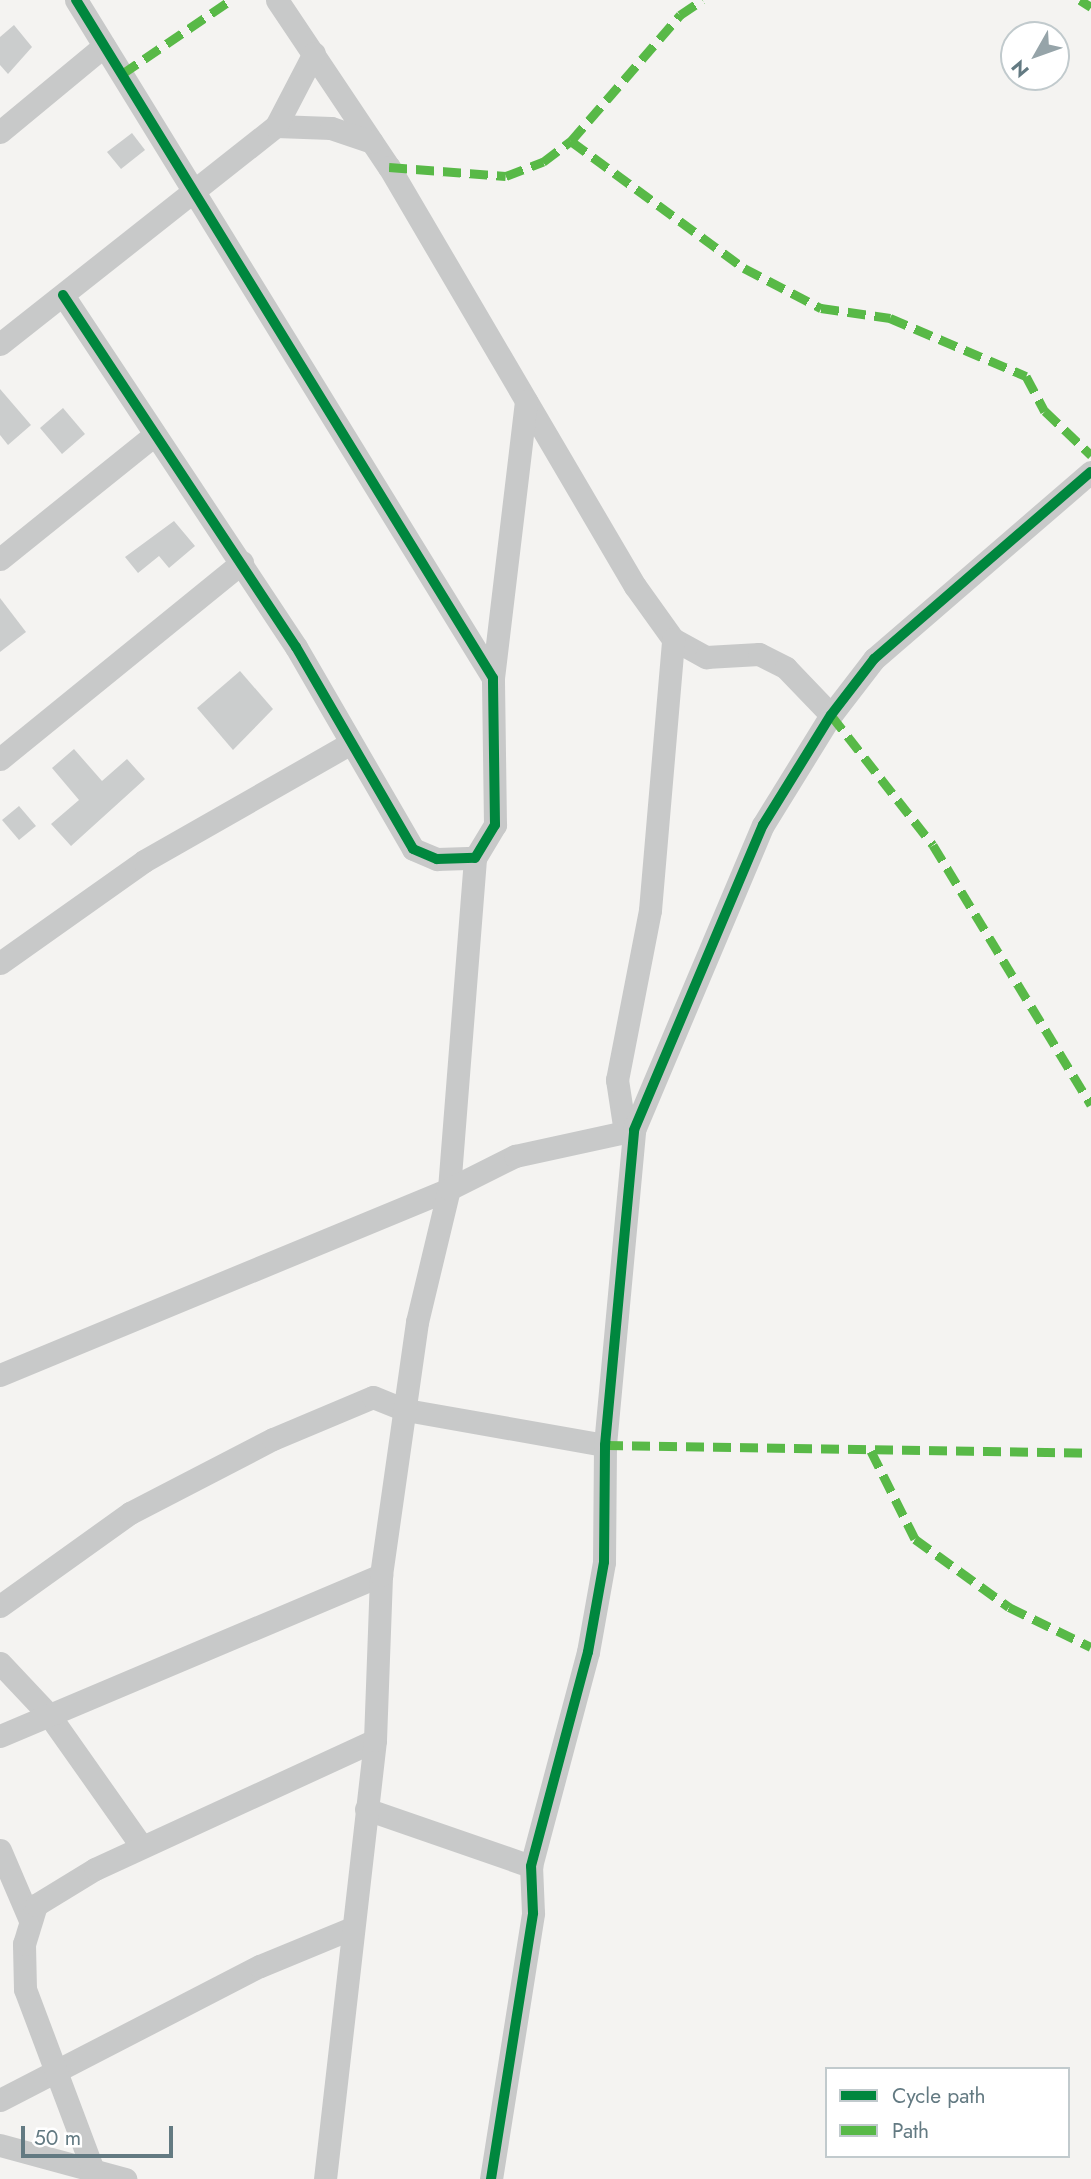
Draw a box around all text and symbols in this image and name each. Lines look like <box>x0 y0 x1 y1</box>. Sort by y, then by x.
north arrow <box>1000 21 1070 91</box>
text: N <box>1005 54 1035 83</box>
legend <box>825 2067 1070 2158</box>
text: Cycle path <box>892 2081 985 2111</box>
scale bar <box>24 2112 177 2156</box>
text: Path <box>892 2116 929 2146</box>
text: 50 m <box>34 2123 81 2153</box>

